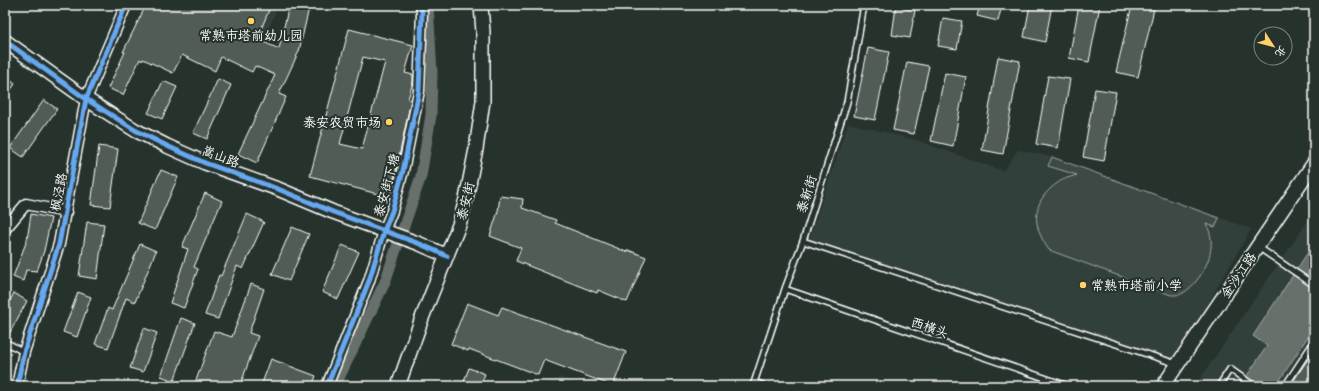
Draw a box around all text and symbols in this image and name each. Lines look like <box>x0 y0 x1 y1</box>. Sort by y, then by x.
marker: 常熟市塔前幼儿园 <box>246 16 256 26</box>
place label: 常熟市塔前幼儿园 <box>199 26 303 44</box>
north arrow <box>1253 26 1293 66</box>
text: 北 <box>1272 43 1290 60</box>
place label: 泰安农贸市场 <box>303 113 381 131</box>
marker: 泰安农贸市场 <box>384 117 394 127</box>
street label: 嵩山路 <box>200 141 242 171</box>
street label: 泰安街下塘 <box>369 151 403 219</box>
street label: 枫泾路 <box>45 171 71 213</box>
street label: 泰新街 <box>792 173 820 215</box>
street label: 泰安街 <box>452 180 478 222</box>
street label: 金沙江路 <box>1216 248 1260 302</box>
place label: 常熟市塔前小学 <box>1091 276 1182 294</box>
marker: 常熟市塔前小学 <box>1078 280 1088 290</box>
street label: 西横头 <box>909 312 951 342</box>

